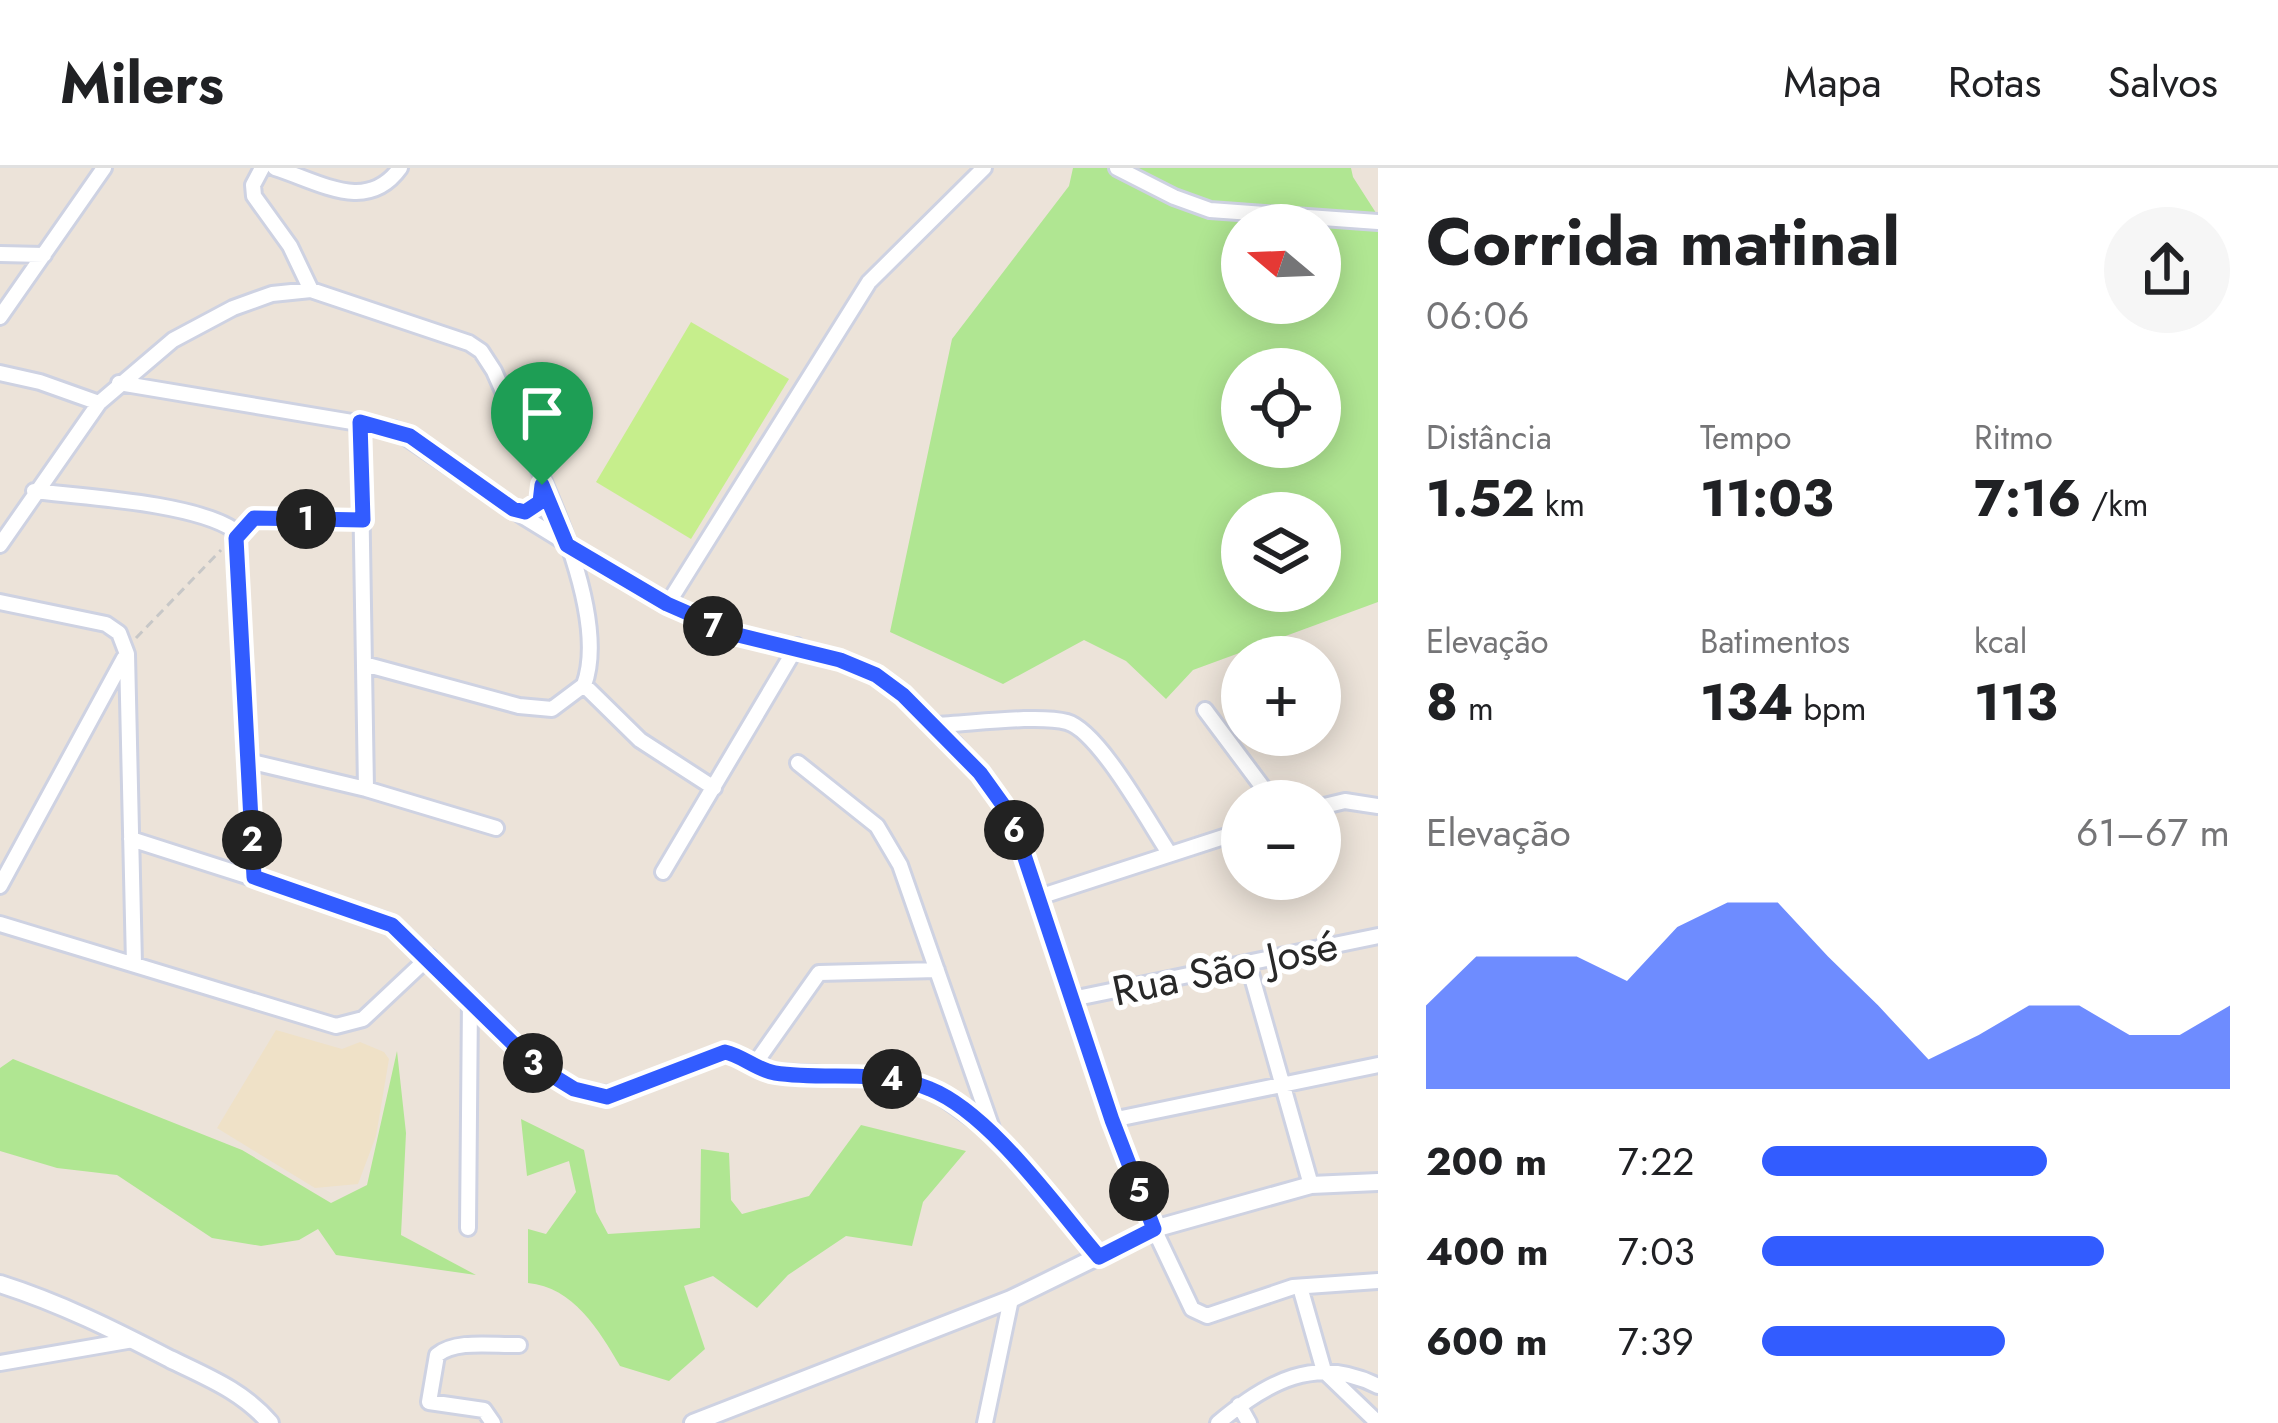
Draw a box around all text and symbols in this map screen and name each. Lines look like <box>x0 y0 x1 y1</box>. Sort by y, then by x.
text: Milers <box>60 42 224 124</box>
text: Mapa <box>1783 52 1882 113</box>
text: Rotas <box>1948 52 2041 113</box>
text: Salvos <box>2107 52 2218 113</box>
text: Corrida matinal <box>1426 194 1900 290</box>
north arrow <box>1221 204 1341 324</box>
map controls <box>1221 204 1341 900</box>
button: share <box>2104 207 2230 333</box>
text: 06:06 <box>1426 287 1529 344</box>
button: locate <box>1221 348 1341 468</box>
pin <box>491 362 593 485</box>
icon: arrive <box>509 380 575 446</box>
text: Distância <box>1426 414 1552 461</box>
text: Tempo <box>1700 414 1792 461</box>
text: Ritmo <box>1974 414 2053 461</box>
text: 1.52 <box>1426 461 1535 535</box>
text: 11:03 <box>1700 461 1834 535</box>
text: 7:16 <box>1974 461 2081 535</box>
text: km <box>1535 481 1585 528</box>
text: /km <box>2081 481 2148 528</box>
pin: 1 <box>276 489 336 549</box>
button: layers <box>1221 492 1341 612</box>
text: 1 <box>298 495 314 542</box>
pin: 7 <box>683 596 743 656</box>
text: 7 <box>703 602 723 649</box>
text: Elevação <box>1426 618 1548 665</box>
text: Batimentos <box>1700 618 1850 665</box>
text: kcal <box>1974 618 2027 665</box>
button: + <box>1221 636 1341 756</box>
text: 8 <box>1426 665 1458 739</box>
text: 134 <box>1700 665 1793 739</box>
text: 113 <box>1974 665 2058 739</box>
text: m <box>1458 685 1494 732</box>
text: bpm <box>1793 685 1867 732</box>
button: − <box>1221 780 1341 900</box>
pin: 6 <box>984 800 1044 860</box>
text: Elevação <box>1426 804 1571 861</box>
text: 61–67 m <box>2076 804 2230 861</box>
text: 6 <box>1003 806 1025 853</box>
pin: 2 <box>222 810 282 870</box>
text: 2 <box>241 816 263 863</box>
street label: Rua São José <box>1107 914 1343 1022</box>
pin: 3 <box>503 1033 563 1093</box>
text: 3 <box>523 1039 543 1086</box>
pin: 4 <box>862 1049 922 1109</box>
text: 4 <box>880 1055 904 1102</box>
text: 200 m <box>1426 1133 1547 1190</box>
text: 7:22 <box>1618 1133 1695 1190</box>
pin: 5 <box>1109 1161 1169 1221</box>
text: 5 <box>1128 1167 1150 1214</box>
text: 400 m <box>1426 1223 1549 1280</box>
text: 7:03 <box>1618 1223 1695 1280</box>
text: 600 m <box>1426 1313 1547 1370</box>
text: 7:39 <box>1618 1313 1694 1370</box>

